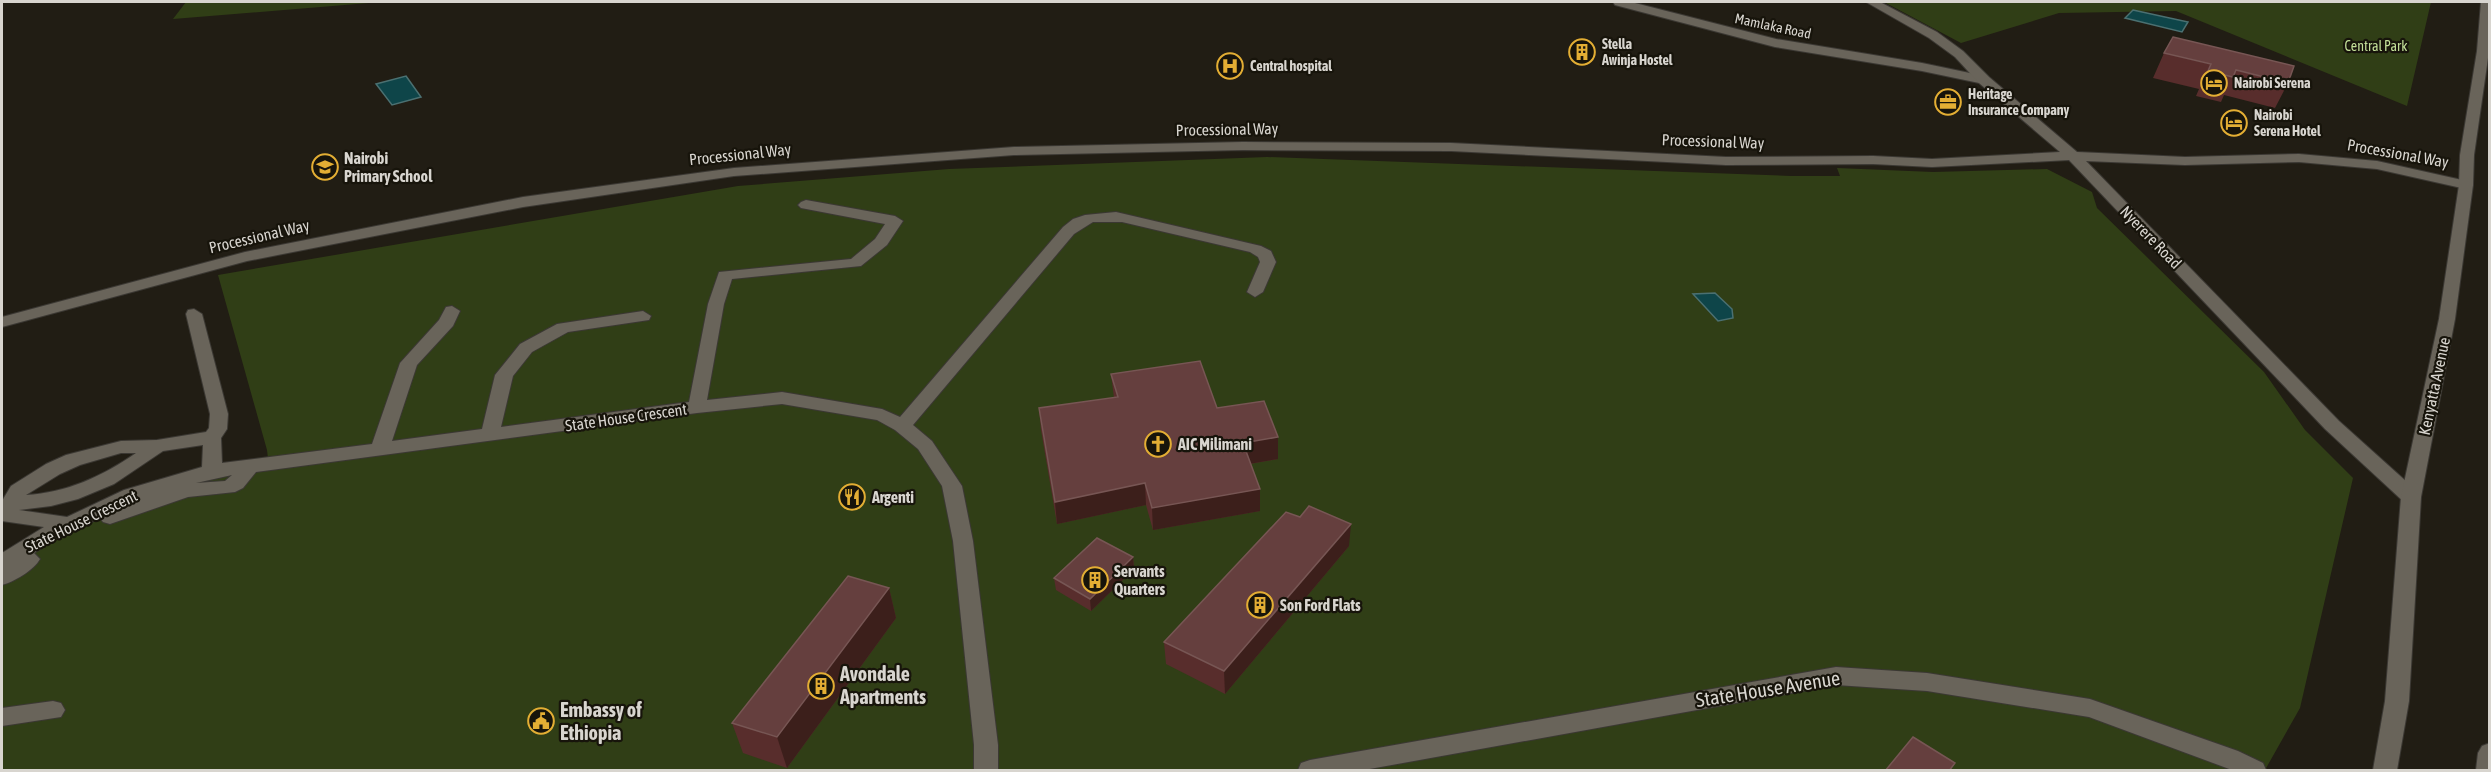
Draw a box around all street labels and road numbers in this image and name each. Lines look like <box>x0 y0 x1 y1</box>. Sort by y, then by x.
street label: Mamlaka Road <box>1733 10 1813 42</box>
street label: Processional Way <box>1176 119 1279 140</box>
street label: Processional Way <box>1661 130 1765 153</box>
street label: Processional Way <box>2346 135 2450 172</box>
street label: Processional Way <box>688 140 792 169</box>
street label: Nyerere Road <box>2116 202 2185 273</box>
street label: Processional Way <box>207 216 312 257</box>
street label: Kenyatta Avenue <box>2415 335 2454 437</box>
street label: State House Crescent <box>564 399 688 434</box>
street label: State House Crescent <box>22 486 140 556</box>
street label: State House Avenue <box>1694 666 1842 711</box>

